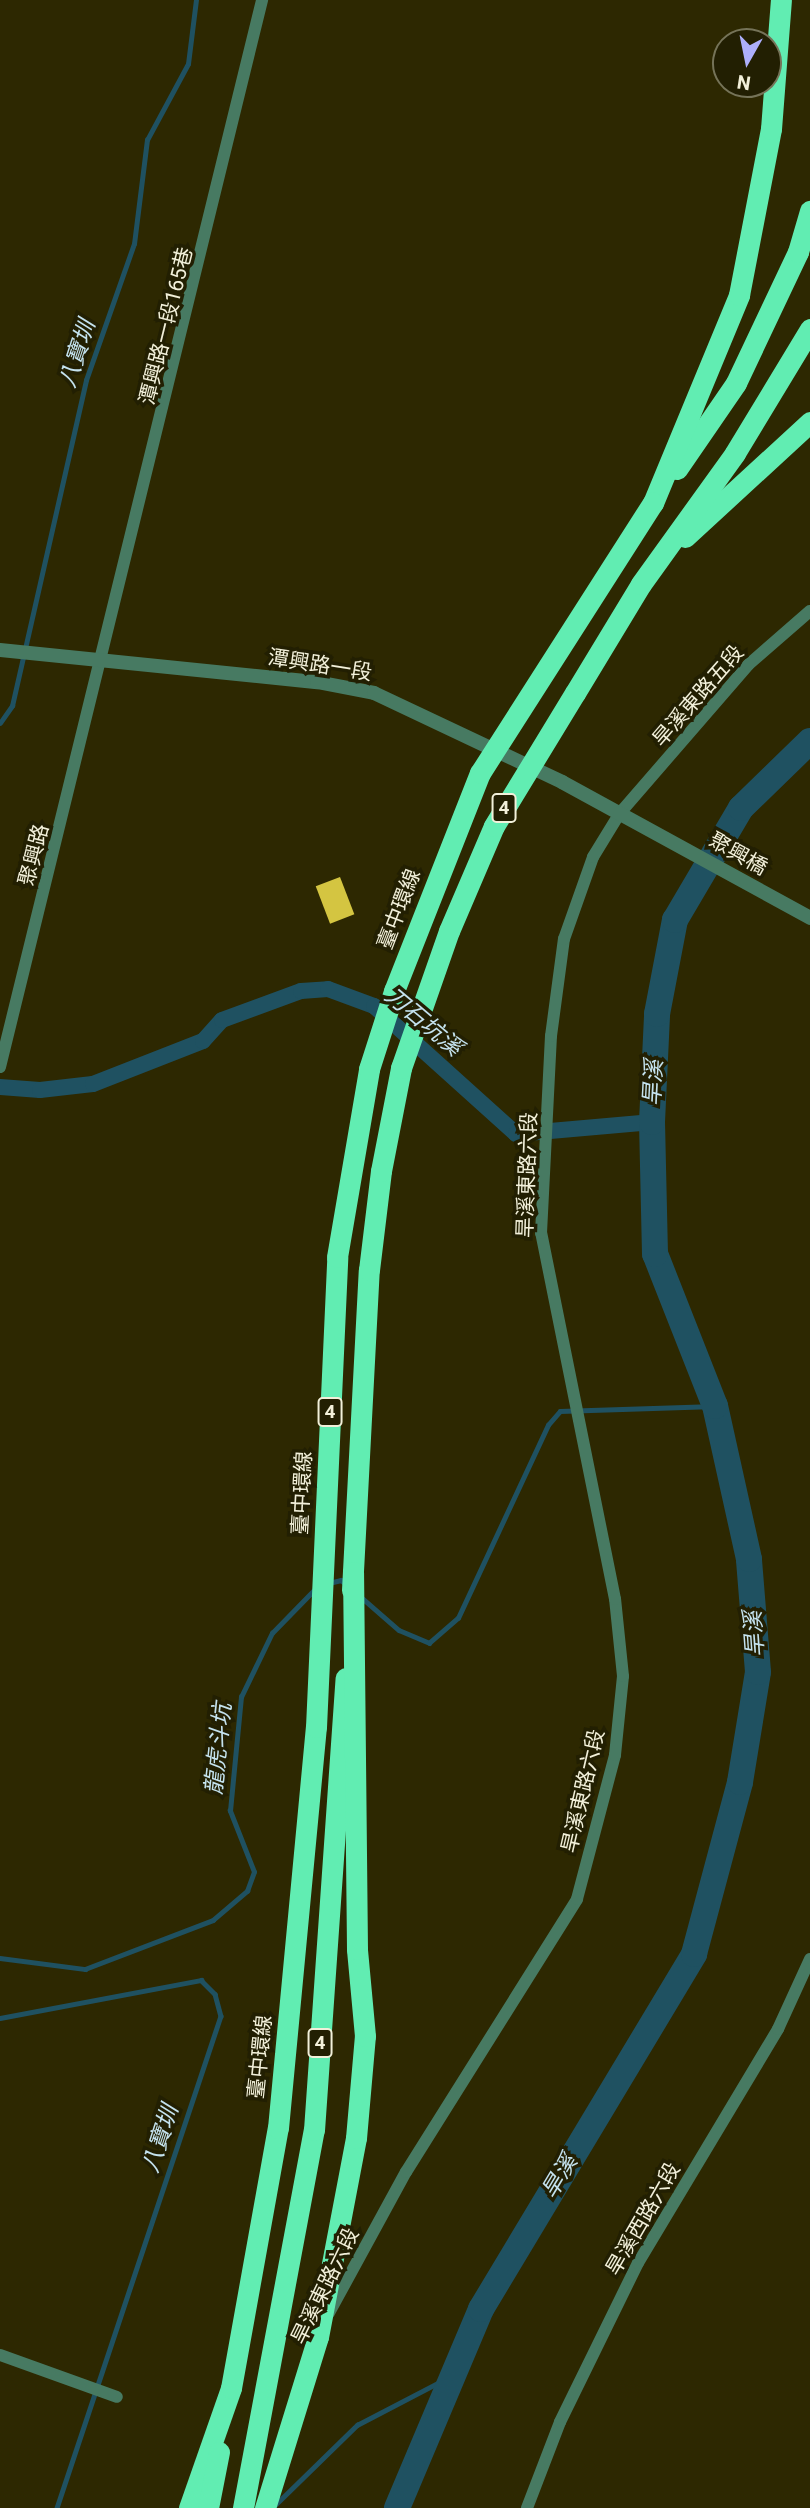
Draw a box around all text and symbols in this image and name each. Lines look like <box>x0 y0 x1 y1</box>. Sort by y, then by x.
north arrow <box>712 28 782 98</box>
text: N <box>736 70 752 95</box>
street label: 潭興路一段165巷 <box>134 245 198 407</box>
water label: 八寶圳 <box>54 317 102 391</box>
street label: 旱溪東路五段 <box>647 640 749 752</box>
street label: 潭興路一段 <box>266 644 374 686</box>
road number: 4 <box>490 792 518 824</box>
street label: 聚興路 <box>14 821 54 889</box>
street label: 聚興橋 <box>704 828 772 880</box>
street label: 臺中環線 <box>372 865 426 953</box>
water label: 刀石坑溪 <box>379 982 467 1062</box>
water label: 旱溪 <box>639 1059 669 1107</box>
street label: 旱溪東路六段 <box>512 1112 542 1238</box>
road number: 4 <box>316 1396 344 1428</box>
street label: 臺中環線 <box>287 1450 317 1536</box>
water label: 旱溪 <box>740 1610 770 1658</box>
water label: 龍虎斗坑 <box>200 1702 238 1796</box>
street label: 旱溪東路六段 <box>557 1727 609 1855</box>
street label: 臺中環線 <box>243 2014 277 2100</box>
road number: 4 <box>306 2027 334 2058</box>
water label: 八寶圳 <box>137 2102 185 2176</box>
water label: 旱溪 <box>536 2150 584 2204</box>
street label: 旱溪西路六段 <box>601 2158 685 2280</box>
street label: 旱溪東路六段 <box>286 2224 364 2348</box>

